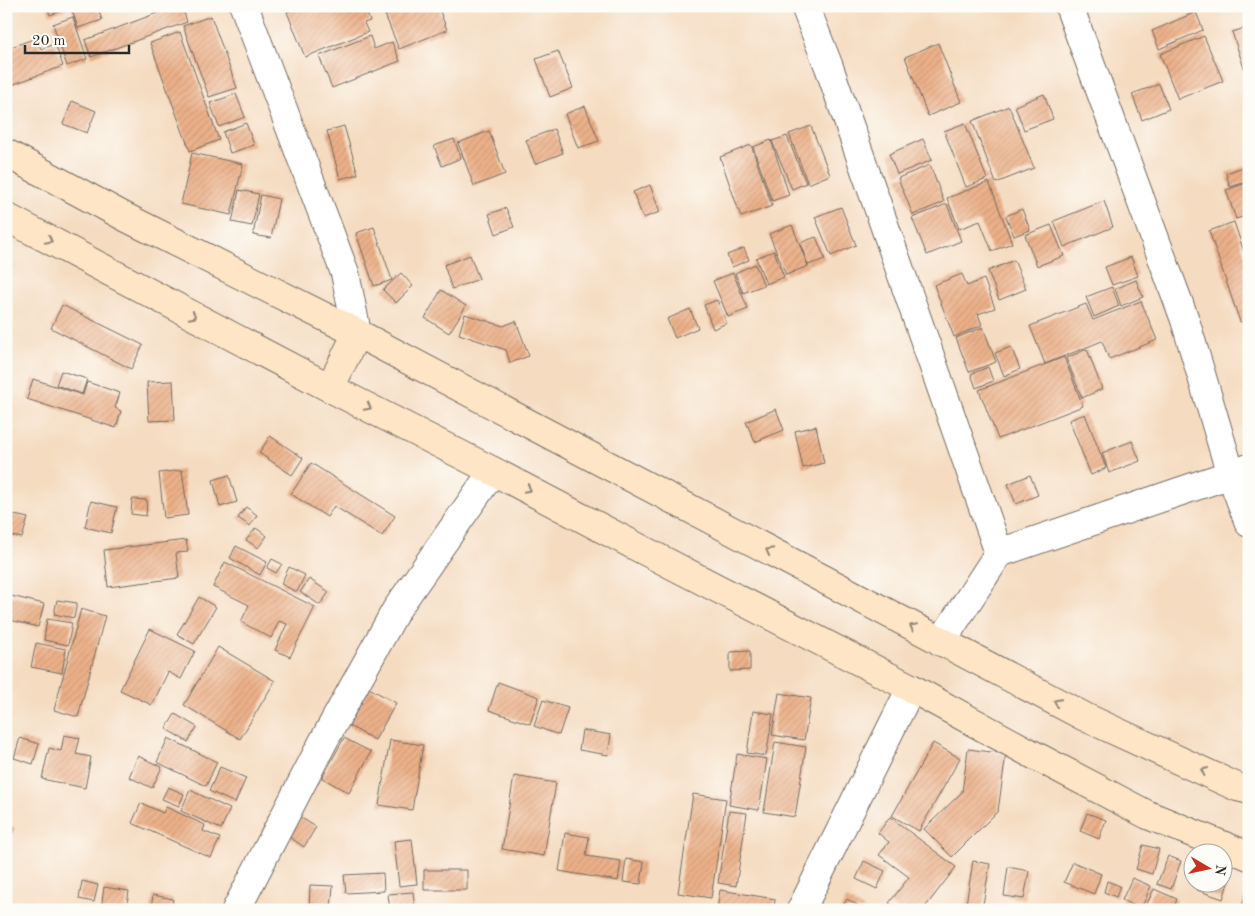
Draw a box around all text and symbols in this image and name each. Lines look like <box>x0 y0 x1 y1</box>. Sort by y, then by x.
scale bar <box>25 22 129 54</box>
text: 20 m <box>32 34 66 49</box>
one-way arrow <box>44 234 53 244</box>
one-way arrow <box>188 310 197 320</box>
one-way arrow <box>363 401 372 411</box>
one-way arrow <box>523 483 532 493</box>
one-way arrow <box>765 547 774 557</box>
one-way arrow <box>909 623 918 633</box>
one-way arrow <box>1053 698 1062 708</box>
one-way arrow <box>1200 767 1209 778</box>
north arrow <box>1182 844 1232 894</box>
text: N <box>1212 863 1228 877</box>

